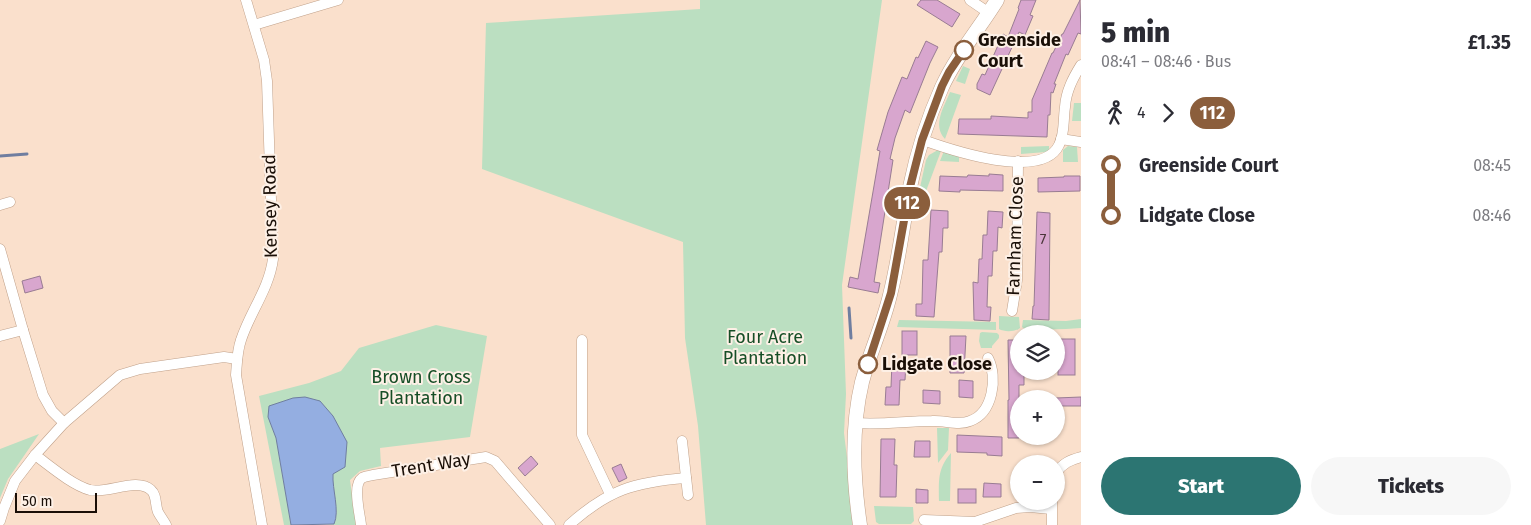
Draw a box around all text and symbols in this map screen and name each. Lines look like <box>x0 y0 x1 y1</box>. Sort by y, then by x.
text: 5 min <box>1101 16 1170 49</box>
place label: Greenside Court <box>978 29 1061 72</box>
text: £1.35 <box>1468 31 1511 54</box>
marker: Greenside Court <box>954 40 974 60</box>
text: 08:41 – 08:46 · Bus <box>1101 52 1231 71</box>
icon: walk <box>1101 99 1129 127</box>
icon: forward <box>1154 99 1182 127</box>
text: 112 <box>1200 102 1225 124</box>
text: 4 <box>1137 103 1146 122</box>
street label: Kensey Road <box>258 154 282 258</box>
text: Greenside Court <box>1139 154 1279 177</box>
text: 08:45 <box>1473 156 1511 175</box>
street label: Farnham Close <box>1002 176 1028 296</box>
line badge: 112 <box>878 187 936 219</box>
text: 112 <box>894 192 920 214</box>
text: Lidgate Close <box>1139 204 1255 227</box>
text: 08:46 <box>1472 206 1511 225</box>
house number: 7 <box>1040 230 1047 248</box>
map controls <box>1010 325 1065 510</box>
button: layers <box>1010 325 1065 380</box>
park label: Four Acre Plantation <box>723 326 807 369</box>
place label: Lidgate Close <box>882 353 992 375</box>
marker: Lidgate Close <box>858 354 878 374</box>
park label: Brown Cross Plantation <box>371 366 471 409</box>
button: + <box>1010 390 1065 445</box>
street label: Trent Way <box>390 448 472 482</box>
button: − <box>1010 455 1065 510</box>
button: Start <box>1101 457 1301 515</box>
button: Tickets <box>1311 457 1511 515</box>
scale bar <box>15 490 98 513</box>
text: 50 m <box>22 493 53 510</box>

